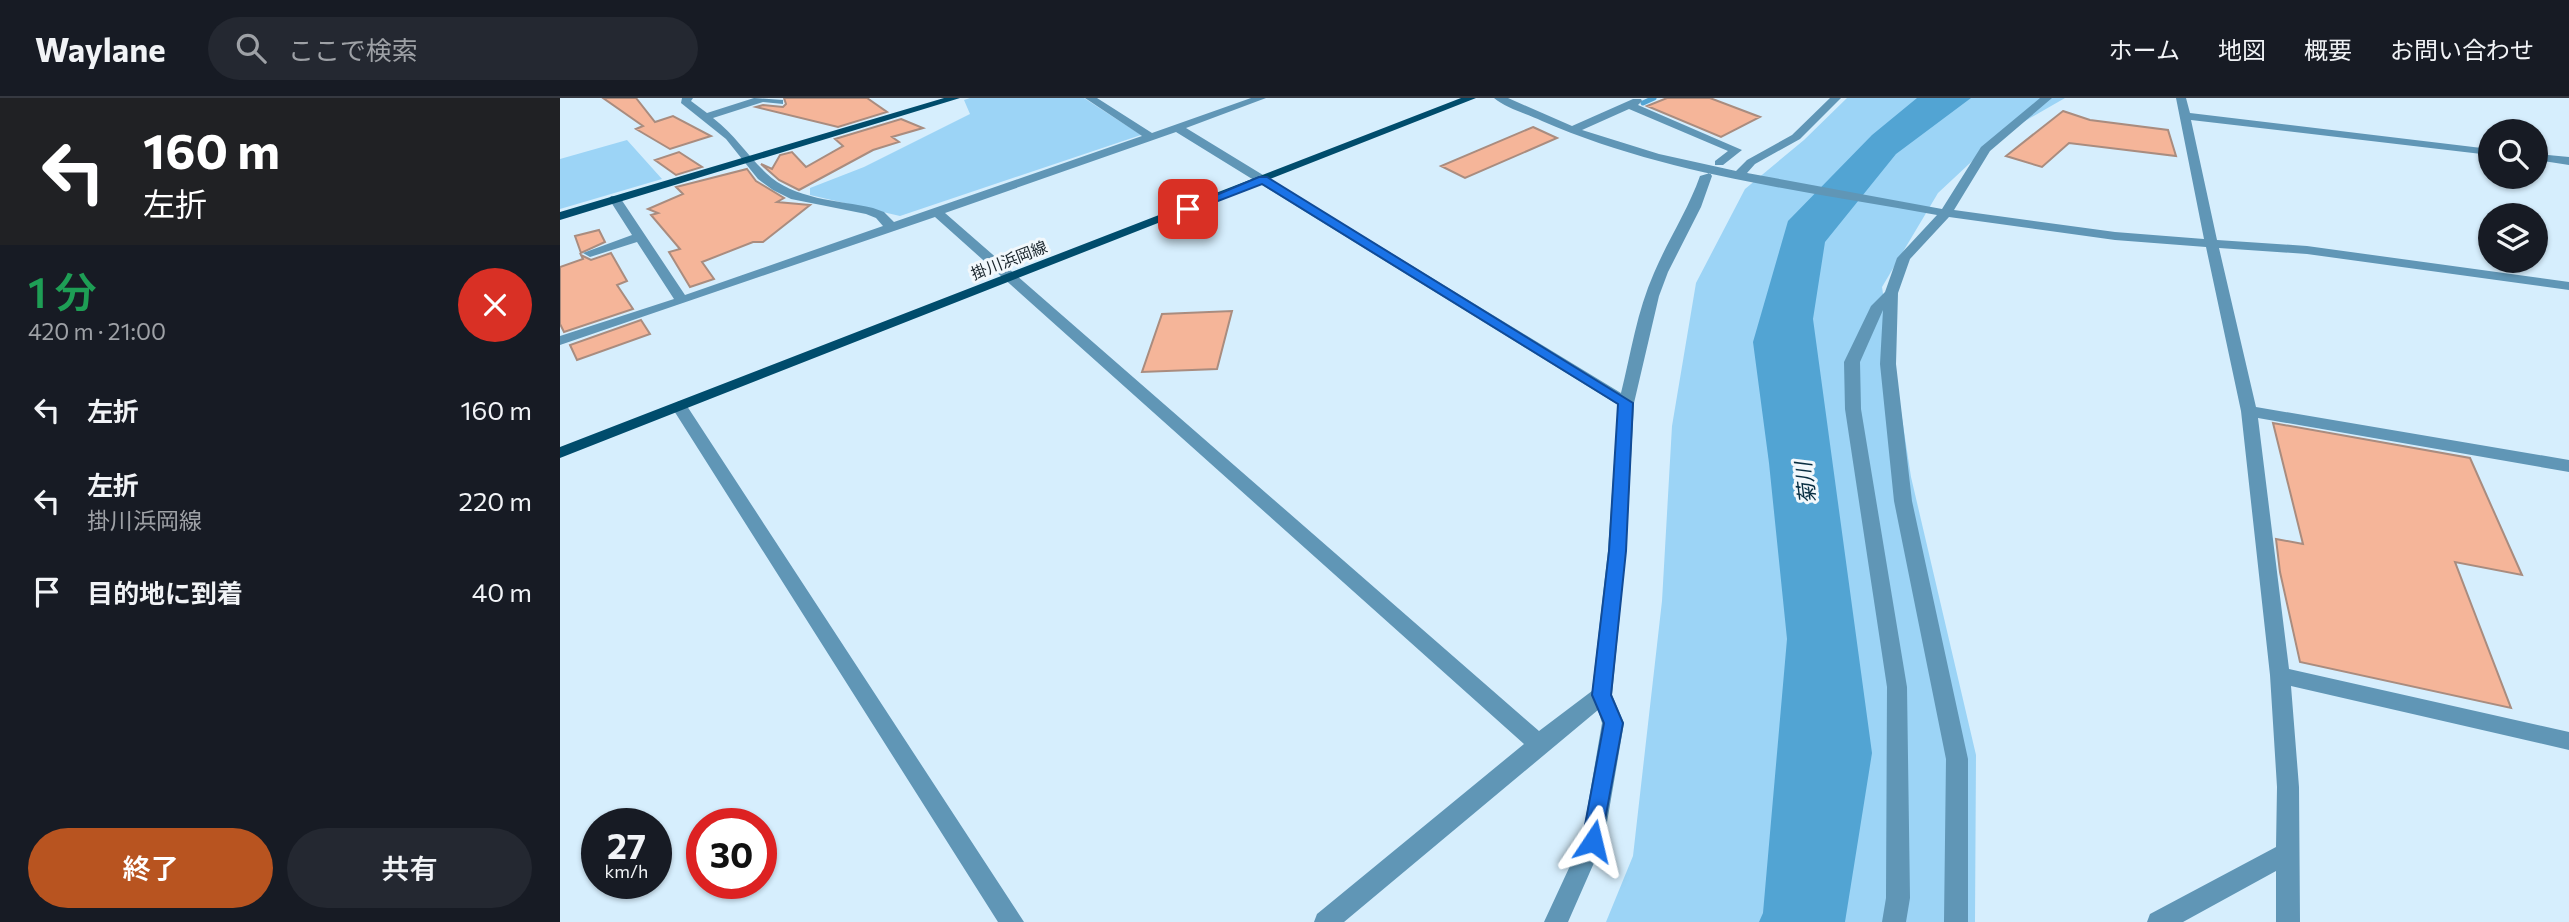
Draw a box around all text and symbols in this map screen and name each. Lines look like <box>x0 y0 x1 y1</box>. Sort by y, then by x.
search box <box>208 17 698 80</box>
text: Waylane <box>35 28 166 69</box>
icon: search <box>232 29 270 67</box>
text: ここで検索 <box>288 34 418 65</box>
text: ホーム <box>2109 35 2180 64</box>
text: 地図 <box>2218 35 2266 64</box>
text: 概要 <box>2304 35 2352 64</box>
text: お問い合わせ <box>2390 35 2534 64</box>
text: 160 m <box>143 119 280 179</box>
map controls <box>2478 119 2548 273</box>
button: search <box>2478 119 2548 189</box>
icon: left <box>28 126 119 217</box>
pin <box>1158 179 1218 239</box>
text: 左折 <box>143 183 207 223</box>
icon: arrive <box>1169 190 1207 228</box>
button: layers <box>2478 203 2548 273</box>
street label: 掛川浜岡線 <box>968 236 1050 283</box>
text: 1 分 <box>28 265 97 317</box>
button: close <box>458 268 532 342</box>
text: 420 m · 21:00 <box>28 317 166 345</box>
icon: left <box>28 391 66 429</box>
text: 160 m <box>460 394 532 425</box>
text: 左折 <box>87 395 139 426</box>
water label: 菊川 <box>1789 459 1819 506</box>
text: 左折 <box>87 469 139 500</box>
icon: left <box>28 482 66 520</box>
text: 220 m <box>459 485 532 516</box>
text: 掛川浜岡線 <box>87 506 202 534</box>
icon: arrive <box>28 573 66 611</box>
text: 40 m <box>472 576 532 607</box>
text: 目的地に到着 <box>87 577 243 608</box>
position arrow <box>1556 804 1630 878</box>
speed limit sign: 30 <box>686 808 777 899</box>
text: 27 <box>607 823 646 866</box>
button: 終了 <box>28 828 273 908</box>
button: 共有 <box>287 828 532 908</box>
text: km/h <box>605 860 648 882</box>

